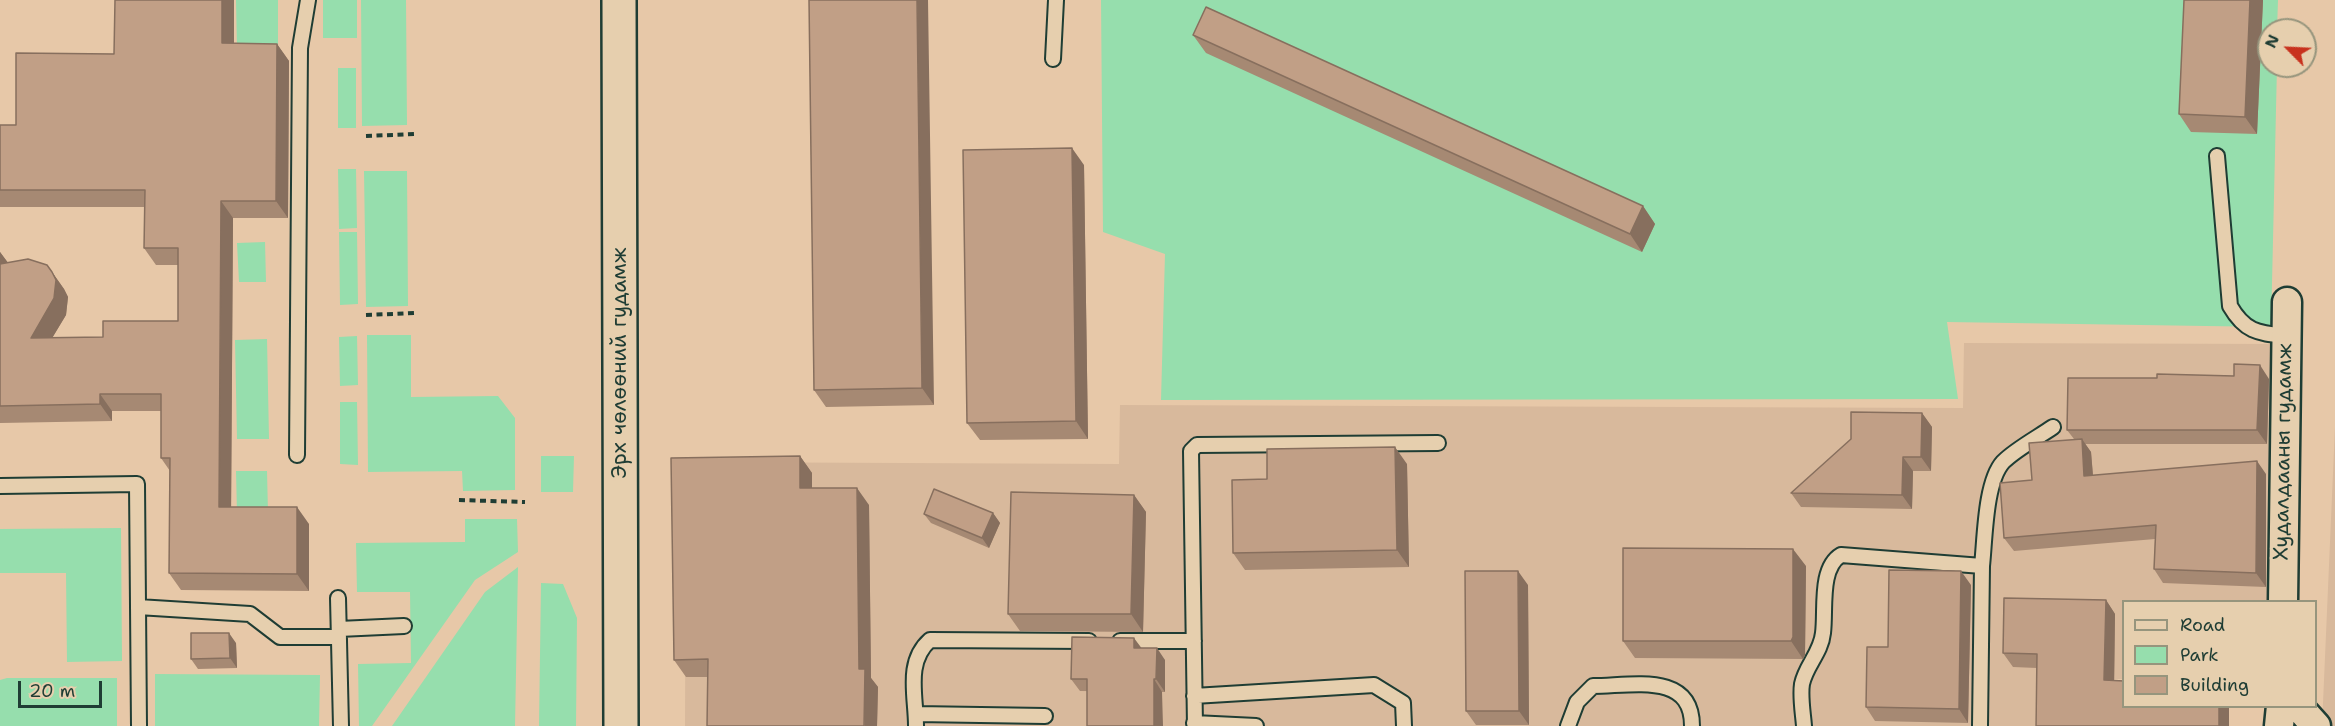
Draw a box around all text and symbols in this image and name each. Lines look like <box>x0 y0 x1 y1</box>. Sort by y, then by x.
north arrow <box>2257 18 2317 78</box>
text: N <box>2260 31 2284 51</box>
street label: Эрх чөлөөний гудамж <box>608 248 634 478</box>
street label: Худалдааны гудамж <box>2270 343 2298 561</box>
legend <box>2122 600 2317 708</box>
text: Road <box>2180 613 2225 637</box>
text: Park <box>2180 643 2219 667</box>
scale bar <box>21 669 105 707</box>
text: Building <box>2180 673 2249 697</box>
text: 20 m <box>29 679 75 703</box>

